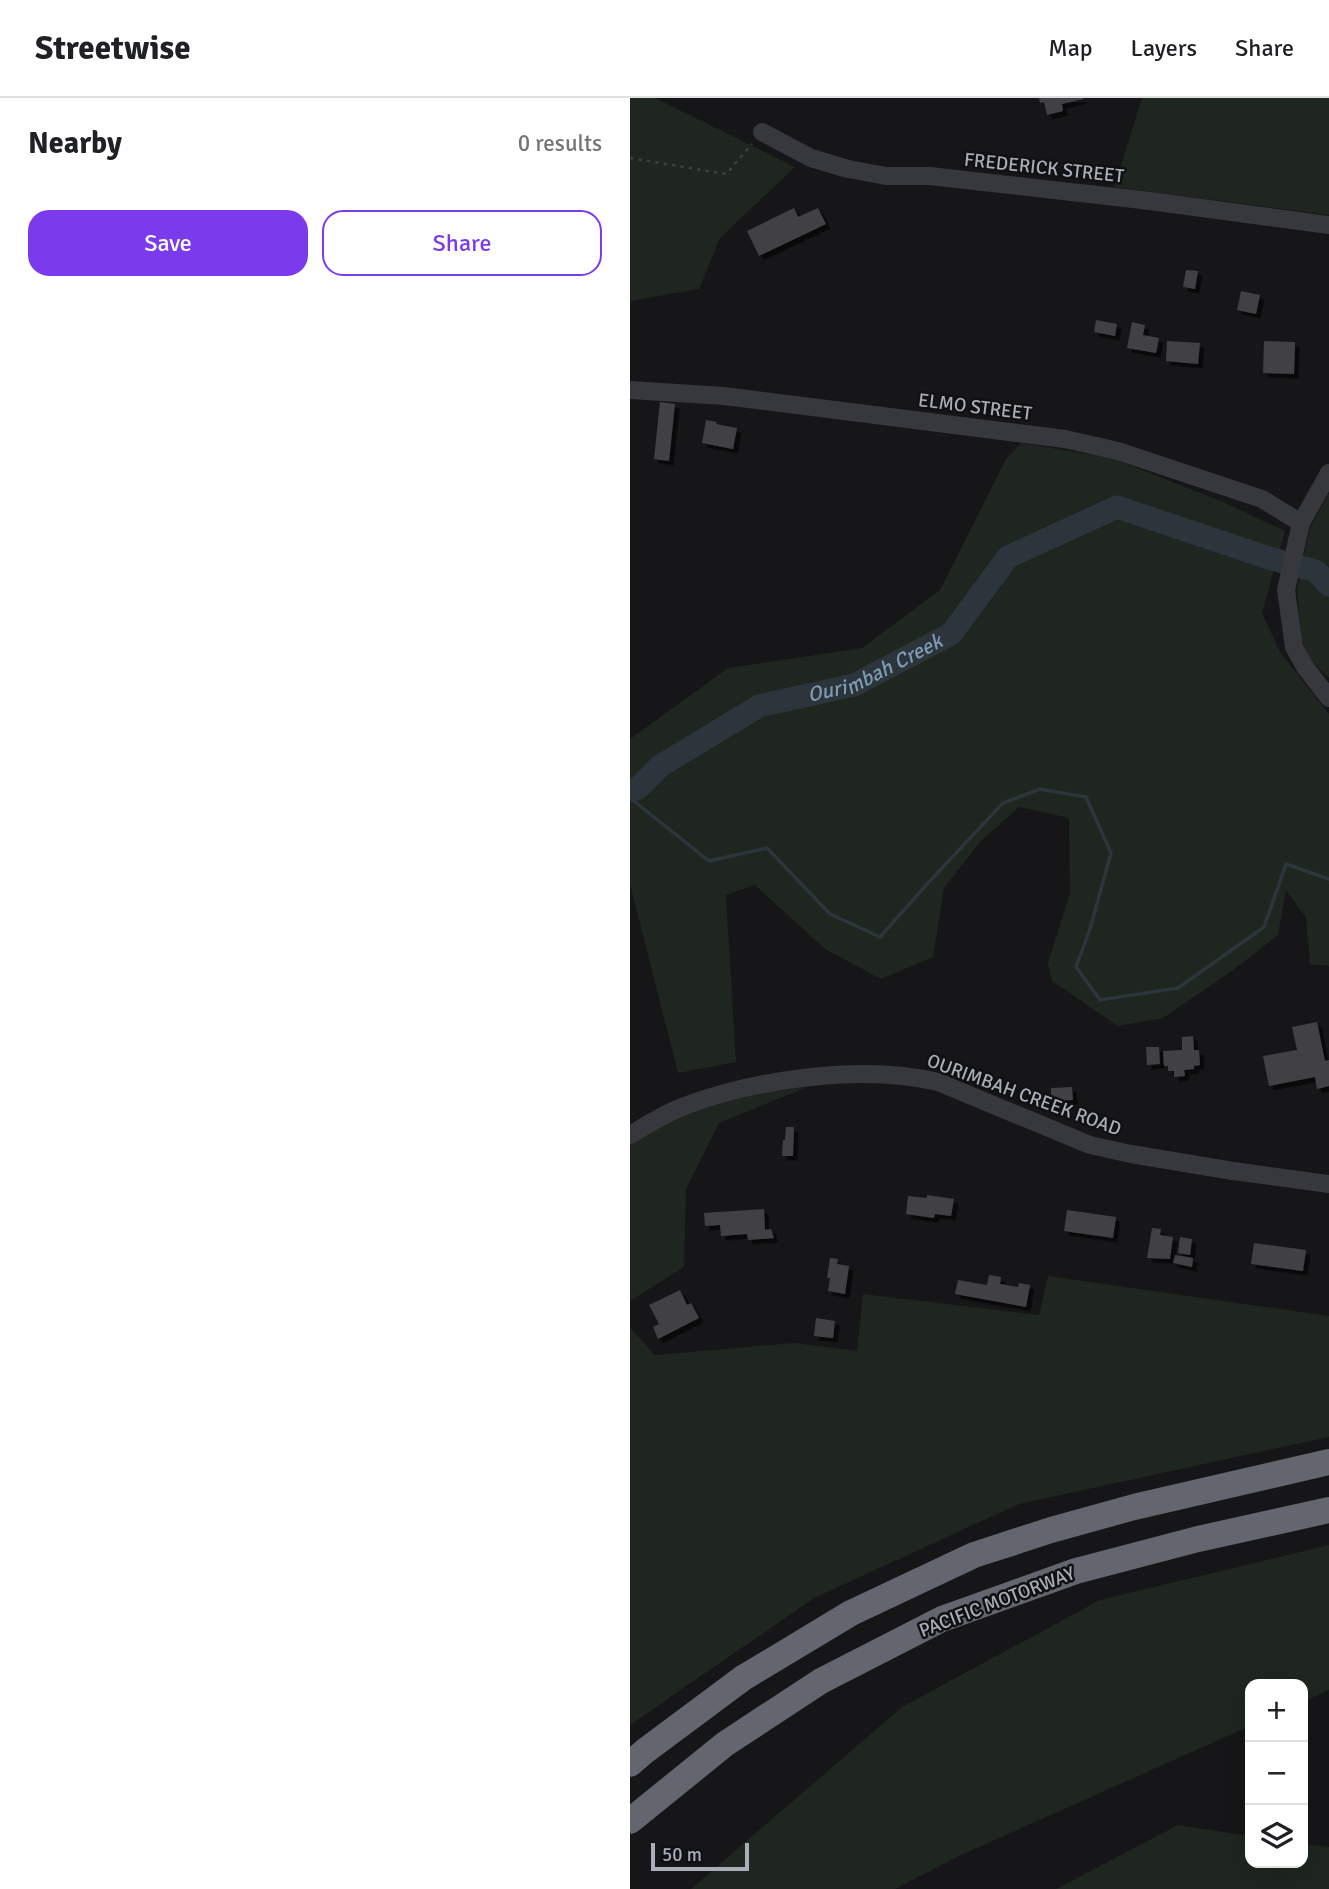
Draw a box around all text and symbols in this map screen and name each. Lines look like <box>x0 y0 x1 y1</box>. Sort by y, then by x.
text: Streetwise <box>35 28 191 69</box>
text: Map <box>1048 33 1093 63</box>
text: Layers <box>1131 33 1197 63</box>
text: Share <box>1235 33 1294 63</box>
text: Nearby <box>28 125 122 162</box>
text: 0 results <box>518 129 602 158</box>
street label: FREDERICK STREET <box>963 148 1126 188</box>
button: Save <box>28 210 308 276</box>
button: Share <box>322 210 602 276</box>
street label: ELMO STREET <box>917 388 1034 426</box>
water label: Ourimbah Creek <box>805 627 949 708</box>
street label: OURIMBAH CREEK ROAD <box>924 1049 1124 1141</box>
street label: PACIFIC MOTORWAY <box>916 1561 1079 1643</box>
map controls <box>1245 1679 1308 1868</box>
button: + <box>1245 1679 1308 1742</box>
button: − <box>1245 1742 1308 1805</box>
button: layers <box>1245 1805 1308 1868</box>
scale bar <box>651 1840 749 1872</box>
text: 50 m <box>662 1843 702 1867</box>

